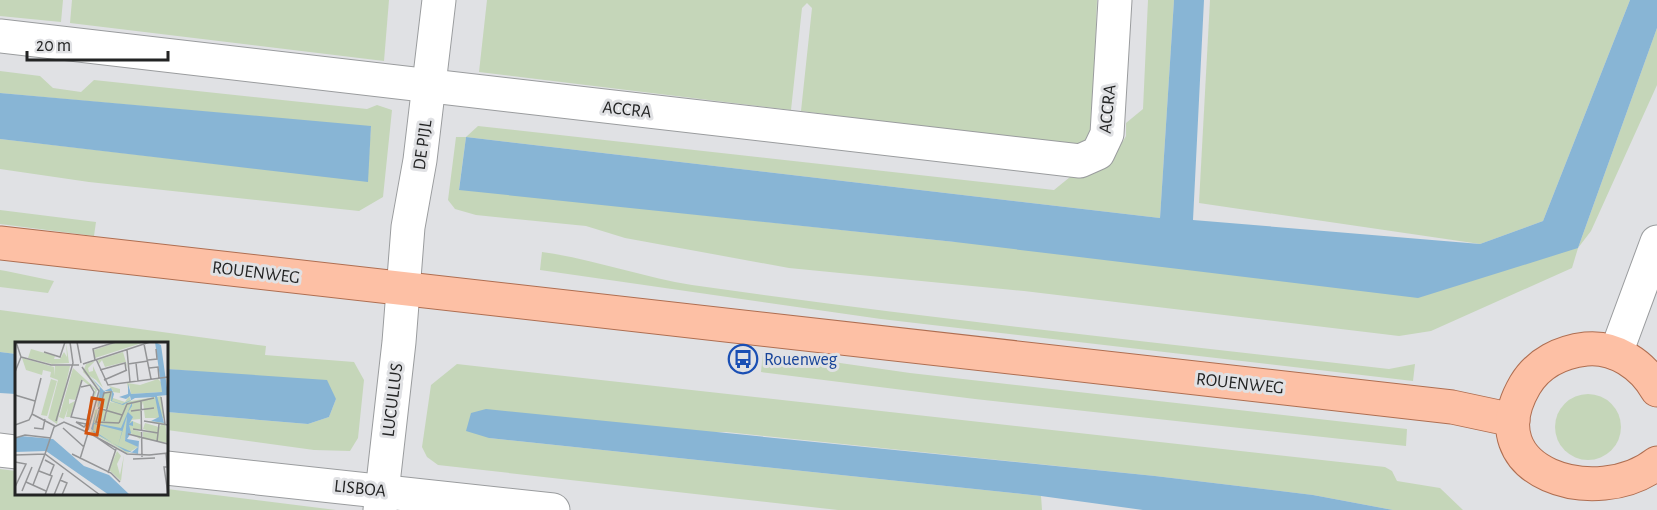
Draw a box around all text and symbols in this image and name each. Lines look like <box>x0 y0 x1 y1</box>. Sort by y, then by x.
scale bar <box>27 24 168 62</box>
text: 20 m <box>36 37 71 55</box>
street label: ACCRA <box>1096 83 1120 135</box>
street label: ACCRA <box>601 98 653 122</box>
street label: DE PIJL <box>411 118 435 171</box>
street label: ROUENWEG <box>211 259 301 287</box>
inset map <box>15 342 168 495</box>
bus stop icon: Rouenweg <box>727 343 759 375</box>
place label: Rouenweg <box>764 351 838 369</box>
street label: LUCULLUS <box>380 362 406 438</box>
street label: ROUENWEG <box>1195 370 1285 398</box>
street label: LISBOA <box>333 477 387 501</box>

